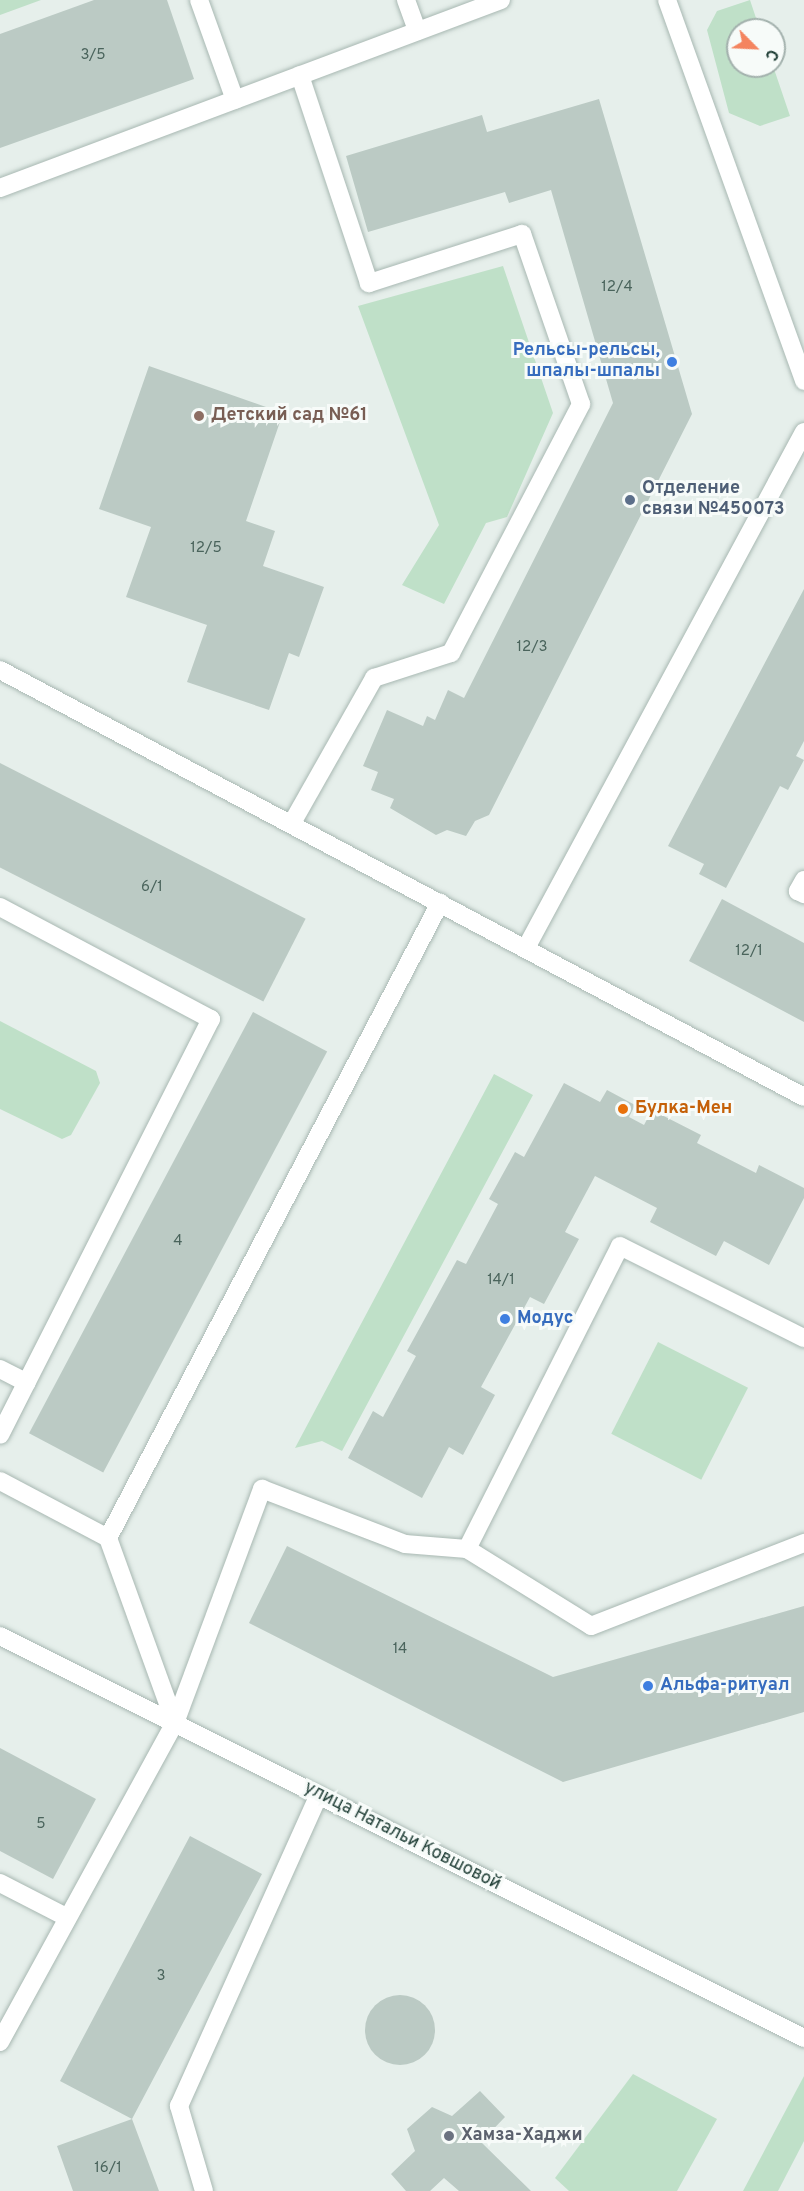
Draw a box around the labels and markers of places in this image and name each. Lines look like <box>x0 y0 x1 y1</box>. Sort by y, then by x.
place label: Рельсы-рельсы, шпалы-шпалы <box>513 341 660 384</box>
marker: Рельсы-рельсы, шпалы-шпалы <box>665 355 679 369</box>
place label: Детский сад №61 <box>211 405 368 427</box>
marker: Детский сад №61 <box>192 409 206 423</box>
place label: Отделение связи №450073 <box>642 479 785 522</box>
marker: Отделение связи №450073 <box>623 493 637 507</box>
place label: Булка-Мен <box>635 1098 732 1120</box>
marker: Булка-Мен <box>616 1102 630 1116</box>
place label: Модус <box>517 1308 574 1330</box>
marker: Модус <box>498 1312 512 1326</box>
place label: Альфа-ритуал <box>660 1675 789 1697</box>
marker: Альфа-ритуал <box>641 1679 655 1693</box>
place label: Хамза-Хаджи <box>461 2125 583 2147</box>
marker: Хамза-Хаджи <box>442 2129 456 2143</box>

